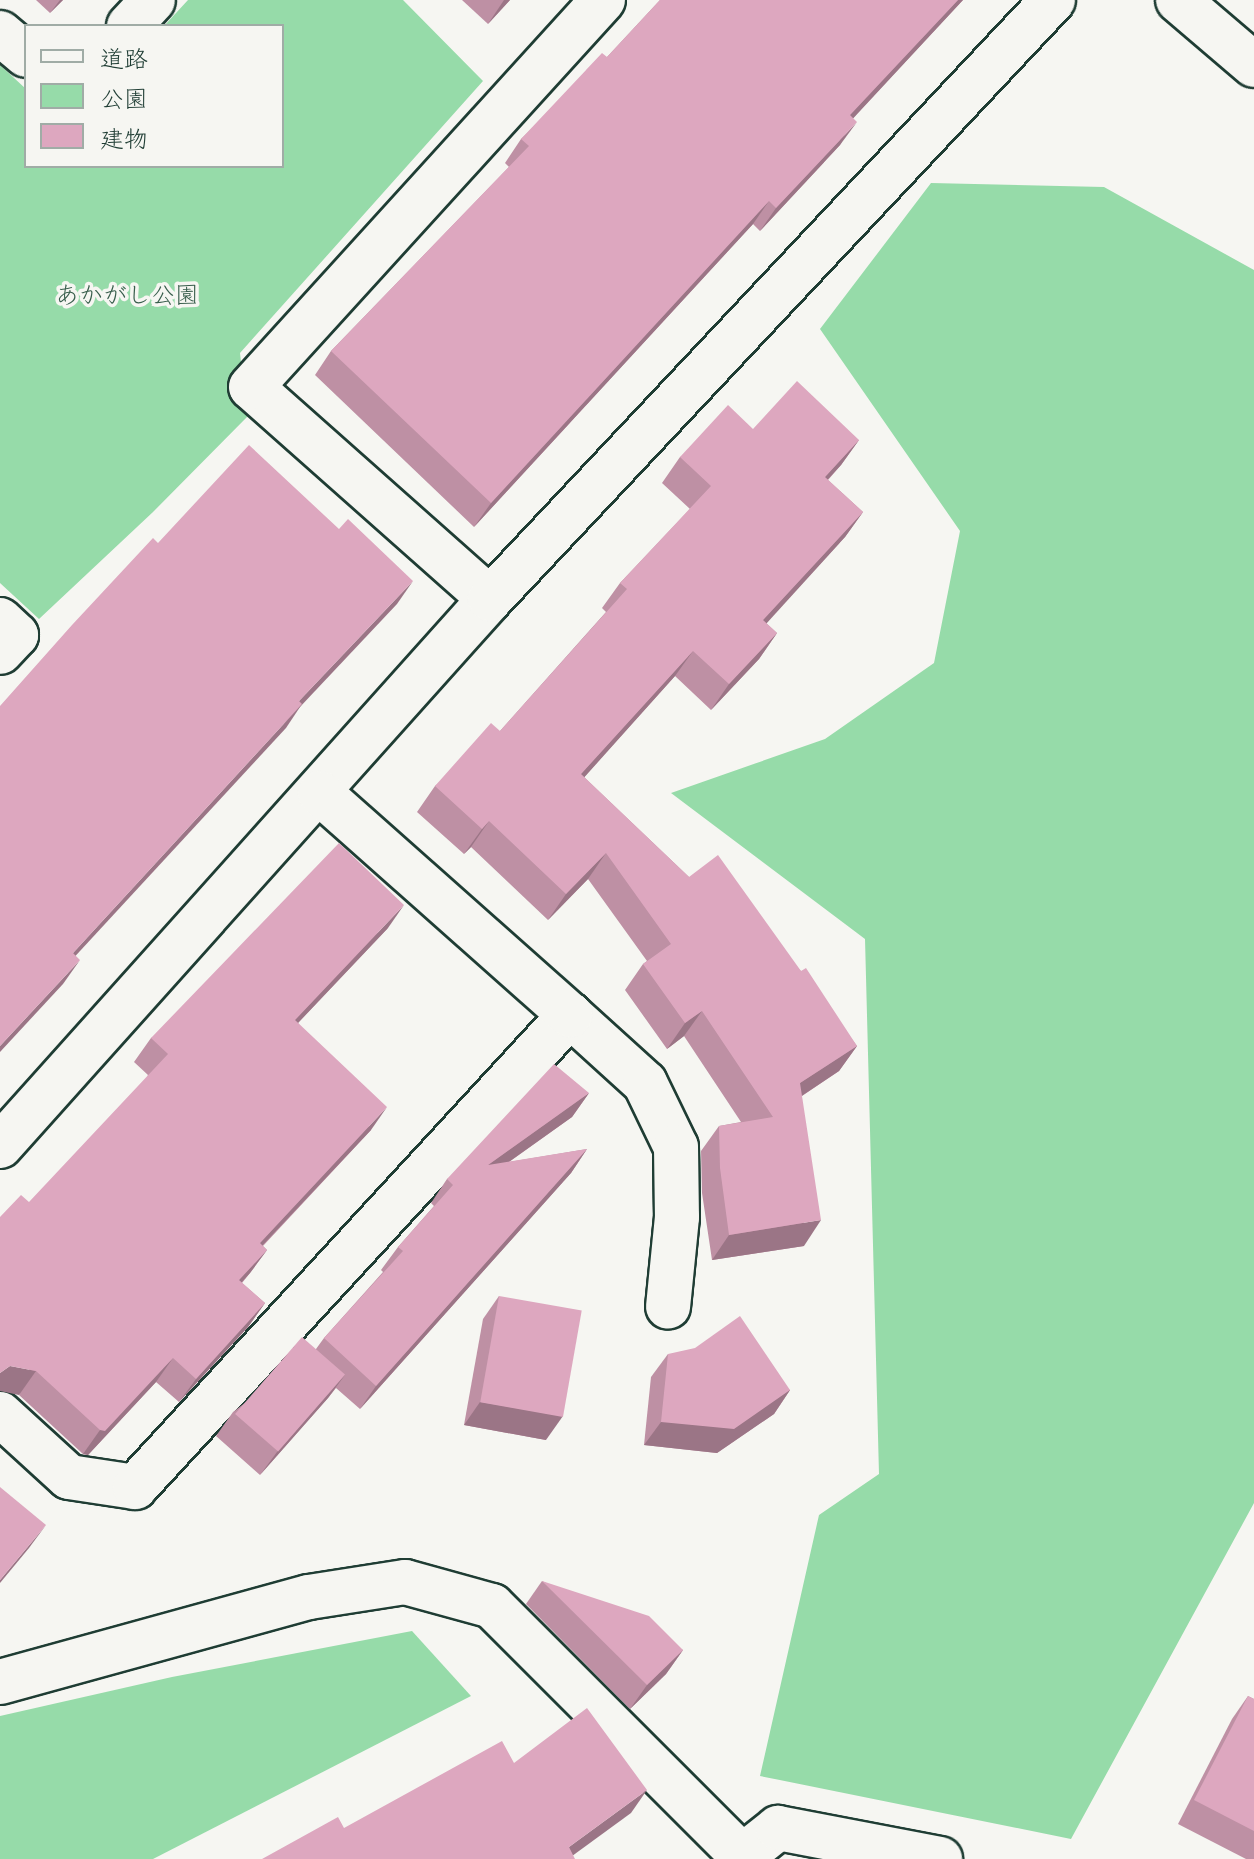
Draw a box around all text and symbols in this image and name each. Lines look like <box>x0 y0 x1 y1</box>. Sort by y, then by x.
legend <box>24 24 284 168</box>
text: 道路 <box>100 42 148 73</box>
text: 公園 <box>100 82 148 113</box>
text: 建物 <box>100 122 148 153</box>
park label: あかがし公園 <box>55 280 199 308</box>

